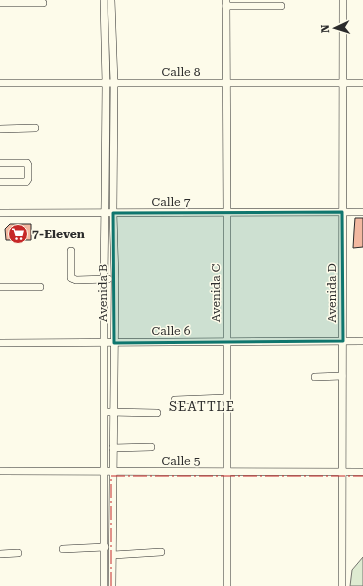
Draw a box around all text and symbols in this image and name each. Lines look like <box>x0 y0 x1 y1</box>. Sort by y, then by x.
north arrow <box>315 8 355 48</box>
text: N <box>319 23 332 33</box>
street label: Calle 8 <box>162 65 201 79</box>
street label: Calle 7 <box>152 195 191 209</box>
supermarket icon: 7-Eleven <box>7 223 29 245</box>
place label: 7-Eleven <box>32 227 85 241</box>
street label: Avenida C <box>209 263 223 322</box>
street label: Avenida D <box>325 263 339 323</box>
street label: Avenida B <box>96 264 110 322</box>
street label: Calle 6 <box>152 324 191 338</box>
district label: SEATTLE <box>169 399 235 414</box>
street label: Calle 5 <box>162 454 201 468</box>

